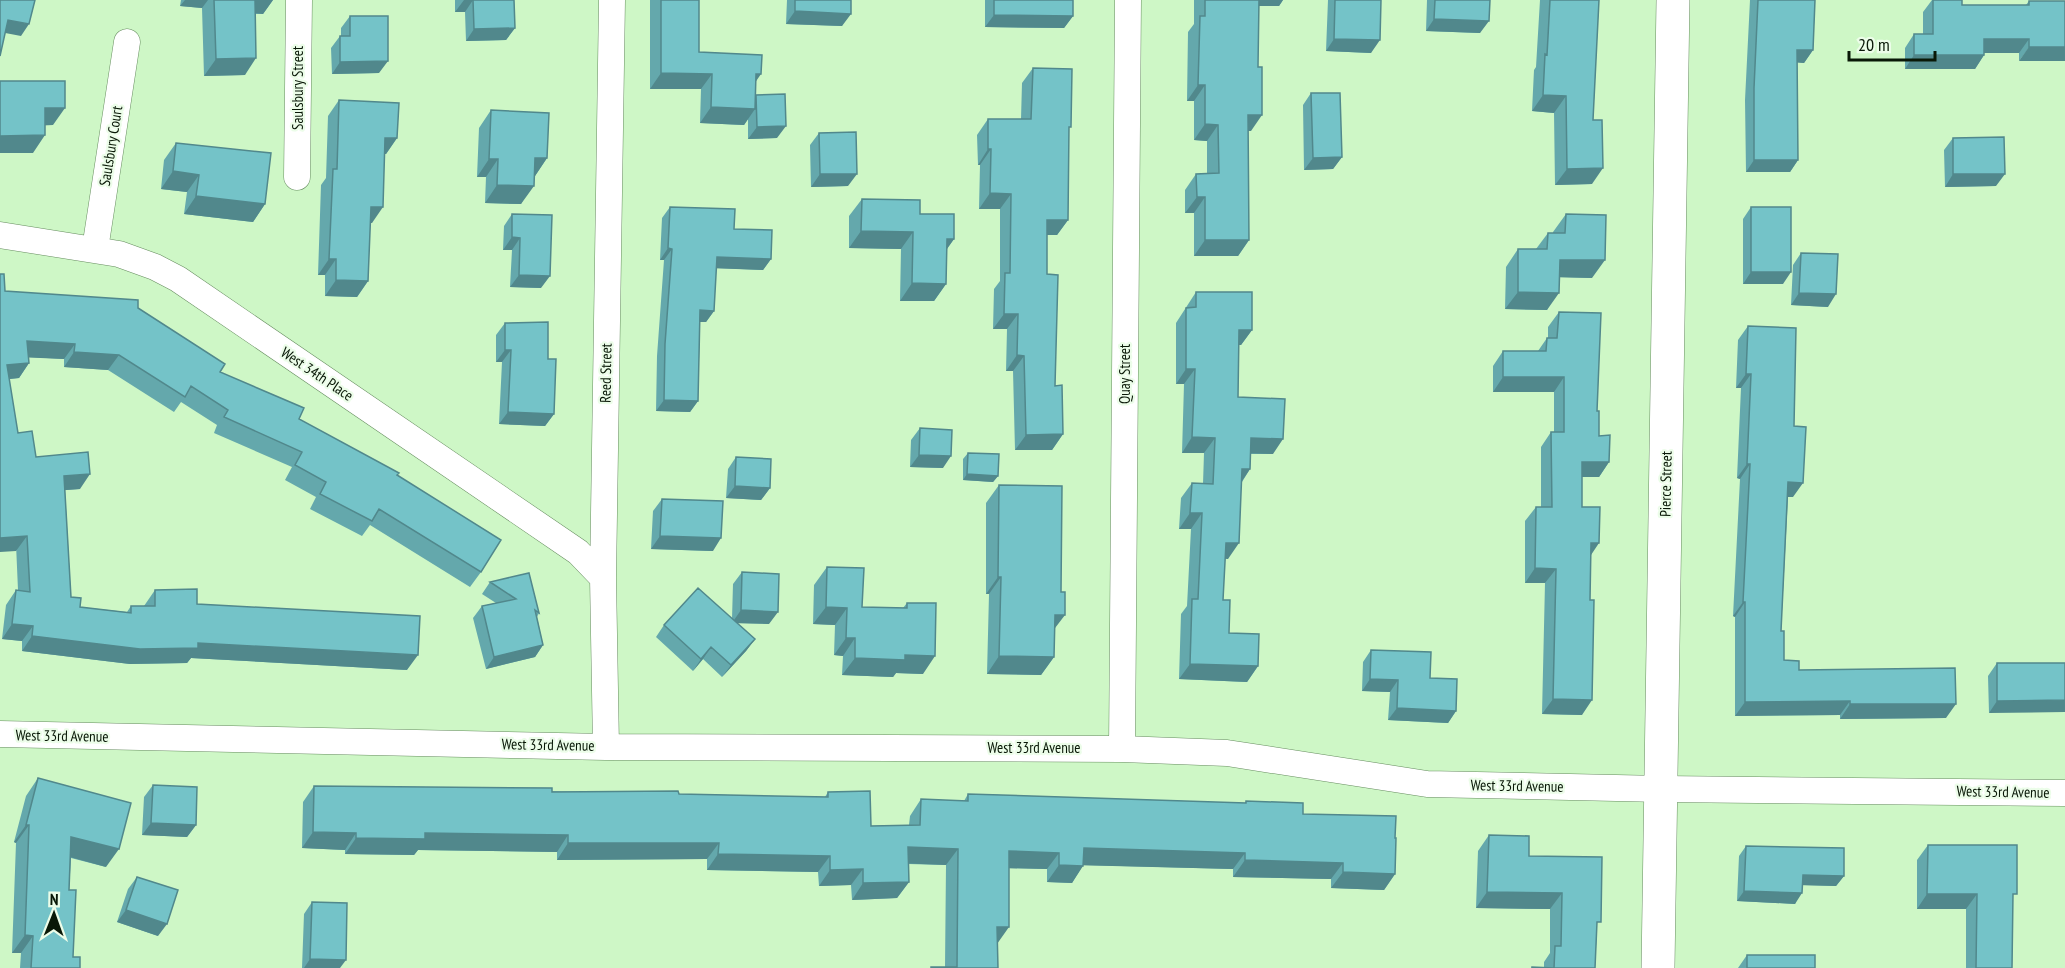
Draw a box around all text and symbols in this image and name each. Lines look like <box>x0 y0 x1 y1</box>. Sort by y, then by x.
scale bar <box>1849 24 1934 62</box>
text: 20 m <box>1858 33 1890 56</box>
street label: Saulsbury Street <box>288 46 307 130</box>
street label: Saulsbury Court <box>95 104 126 187</box>
street label: West 34th Place <box>278 342 357 405</box>
street label: Reed Street <box>595 343 616 403</box>
street label: Quay Street <box>1115 344 1134 404</box>
street label: Pierce Street <box>1655 451 1676 517</box>
street label: West 33rd Avenue <box>15 725 109 746</box>
street label: West 33rd Avenue <box>501 734 595 755</box>
street label: West 33rd Avenue <box>988 738 1080 757</box>
street label: West 33rd Avenue <box>1470 775 1564 796</box>
street label: West 33rd Avenue <box>1956 781 2050 802</box>
north arrow <box>24 884 84 944</box>
text: N <box>50 889 59 909</box>

